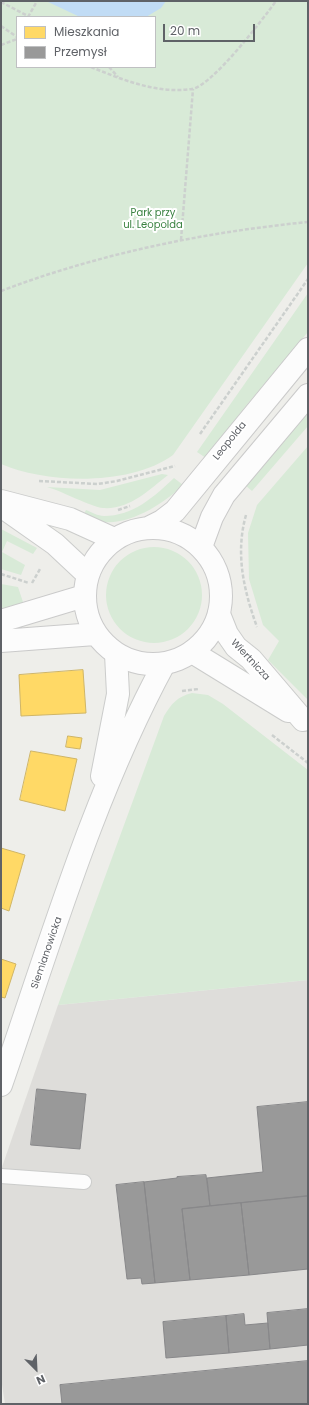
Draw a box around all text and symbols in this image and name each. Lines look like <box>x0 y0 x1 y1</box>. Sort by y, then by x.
legend <box>16 16 156 68</box>
scale bar <box>165 16 257 42</box>
text: 20 m <box>170 22 200 39</box>
text: Mieszkania <box>54 23 120 40</box>
text: Przemysł <box>54 43 107 60</box>
park label: Park przy ul. Leopolda <box>123 207 183 230</box>
street label: Leopolda <box>211 419 249 463</box>
street label: Wiertnicza <box>228 637 272 683</box>
street label: Siemianowicka <box>29 915 65 991</box>
north arrow <box>16 1349 56 1389</box>
text: N <box>34 1371 48 1389</box>

